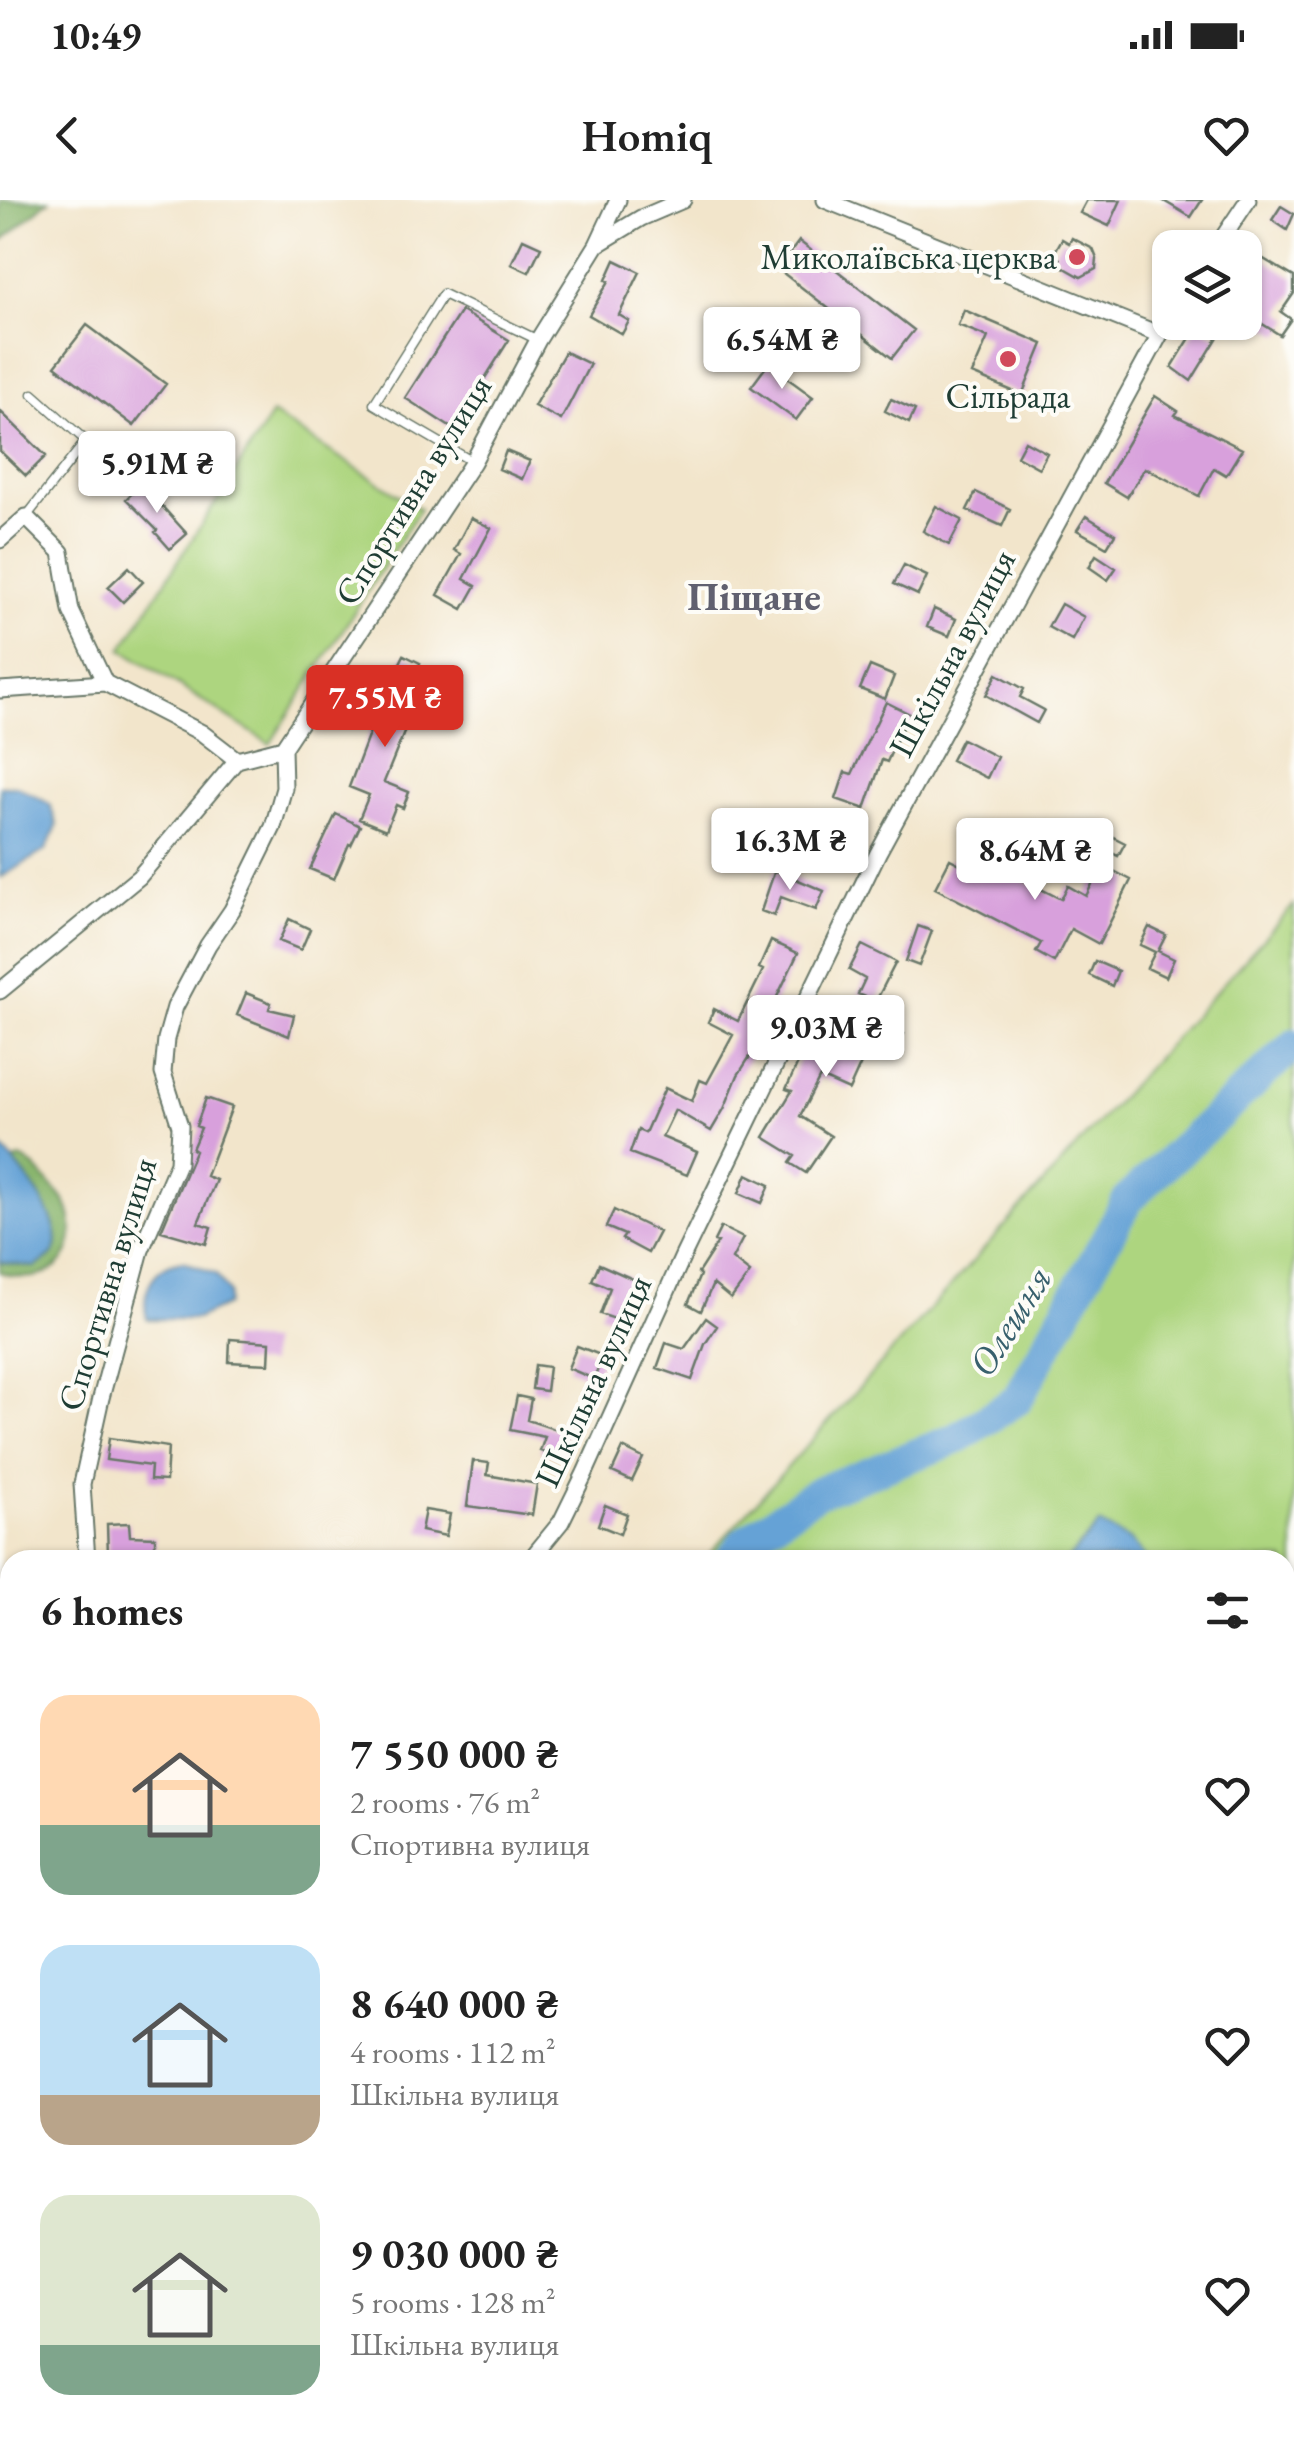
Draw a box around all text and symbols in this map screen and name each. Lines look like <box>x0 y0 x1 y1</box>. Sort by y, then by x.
text: 10:49 <box>50 11 141 60</box>
text: Homiq <box>582 106 713 164</box>
icon: back <box>40 108 95 163</box>
icon: heart <box>1199 108 1254 163</box>
map controls <box>1152 230 1262 340</box>
button: layers <box>1152 230 1262 340</box>
place label: Миколаївська церква <box>760 234 1057 280</box>
marker: Миколаївська церква <box>1066 246 1088 268</box>
pin: 6.54M ₴ <box>690 307 874 392</box>
text: 6.54M ₴ <box>725 318 839 360</box>
marker: Сільрада <box>997 348 1019 370</box>
street label: Спортивна вулиця <box>324 366 502 614</box>
place label: Сільрада <box>945 373 1071 419</box>
pin: 5.91M ₴ <box>65 431 249 516</box>
text: 5.91M ₴ <box>100 442 214 484</box>
street label: Шкільна вулиця <box>878 541 1026 765</box>
district label: Піщане <box>687 570 821 622</box>
pin: 7.55M ₴ <box>293 665 477 750</box>
text: 7.55M ₴ <box>328 676 442 718</box>
pin: 16.3M ₴ <box>698 808 882 893</box>
pin: 8.64M ₴ <box>943 818 1127 903</box>
text: 16.3M ₴ <box>733 819 847 861</box>
text: 8.64M ₴ <box>978 829 1092 871</box>
pin: 9.03M ₴ <box>734 995 918 1080</box>
text: 9.03M ₴ <box>769 1006 883 1048</box>
street label: Спортивна вулиця <box>47 1152 167 1416</box>
water label: Олешня <box>957 1256 1062 1385</box>
street label: Шкільна вулиця <box>524 1268 662 1494</box>
text: 6 homes <box>40 1583 183 1638</box>
icon: filters <box>1200 1583 1255 1638</box>
text: 7 550 000 ₴ <box>350 1726 559 1781</box>
icon: home <box>120 1735 240 1855</box>
icon: heart <box>1200 1768 1255 1823</box>
text: 2 rooms · 76 m² <box>350 1781 540 1823</box>
text: Спортивна вулиця <box>350 1823 590 1865</box>
text: 8 640 000 ₴ <box>350 1976 559 2031</box>
icon: home <box>120 1985 240 2105</box>
icon: heart <box>1200 2018 1255 2073</box>
text: 4 rooms · 112 m² <box>350 2031 556 2073</box>
text: Шкільна вулиця <box>350 2073 559 2115</box>
text: 9 030 000 ₴ <box>350 2226 559 2281</box>
icon: home <box>120 2235 240 2355</box>
icon: heart <box>1200 2268 1255 2323</box>
text: 5 rooms · 128 m² <box>350 2281 556 2323</box>
text: Шкільна вулиця <box>350 2323 559 2365</box>

